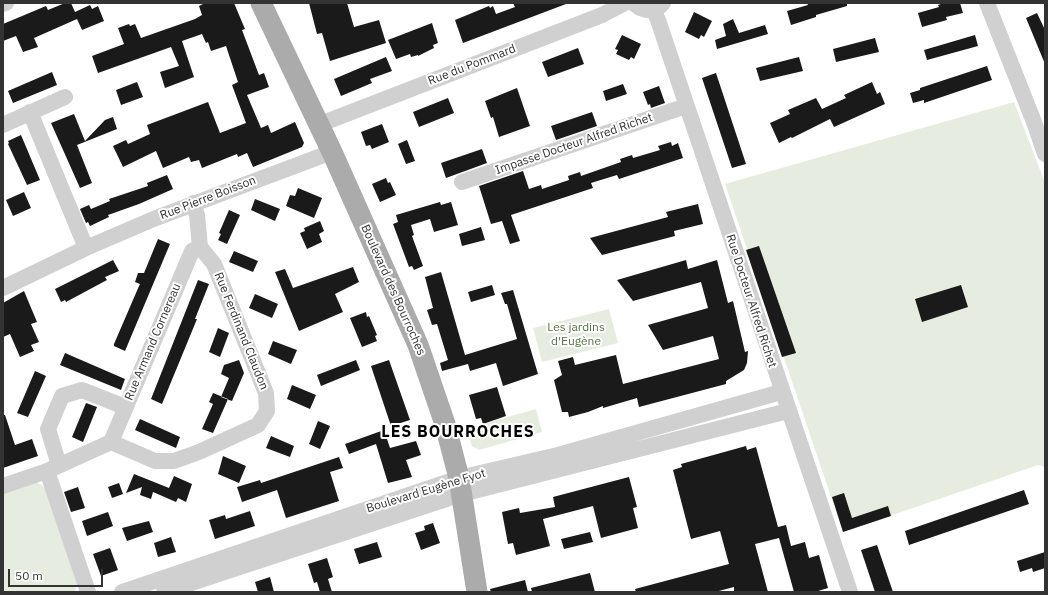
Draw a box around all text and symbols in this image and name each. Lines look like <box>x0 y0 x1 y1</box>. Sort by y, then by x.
street label: Rue du Pommard <box>426 42 518 88</box>
street label: Impasse Docteur Alfred Richet <box>494 110 654 178</box>
street label: Rue Pierre Boisson <box>158 173 258 223</box>
street label: Boulevard des Bourroches <box>358 222 428 358</box>
street label: Rue Docteur Alfred Richet <box>723 232 779 370</box>
street label: Rue Ferdinand Claudon <box>211 270 271 392</box>
street label: Rue Armand Cornereau <box>122 281 184 403</box>
park label: Les jardins d'Eugène <box>547 321 605 349</box>
district label: LES BOURROCHES <box>381 422 535 442</box>
street label: Boulevard Eugène Fyot <box>365 466 487 516</box>
scale bar <box>10 561 105 587</box>
text: 50 m <box>15 568 43 583</box>

